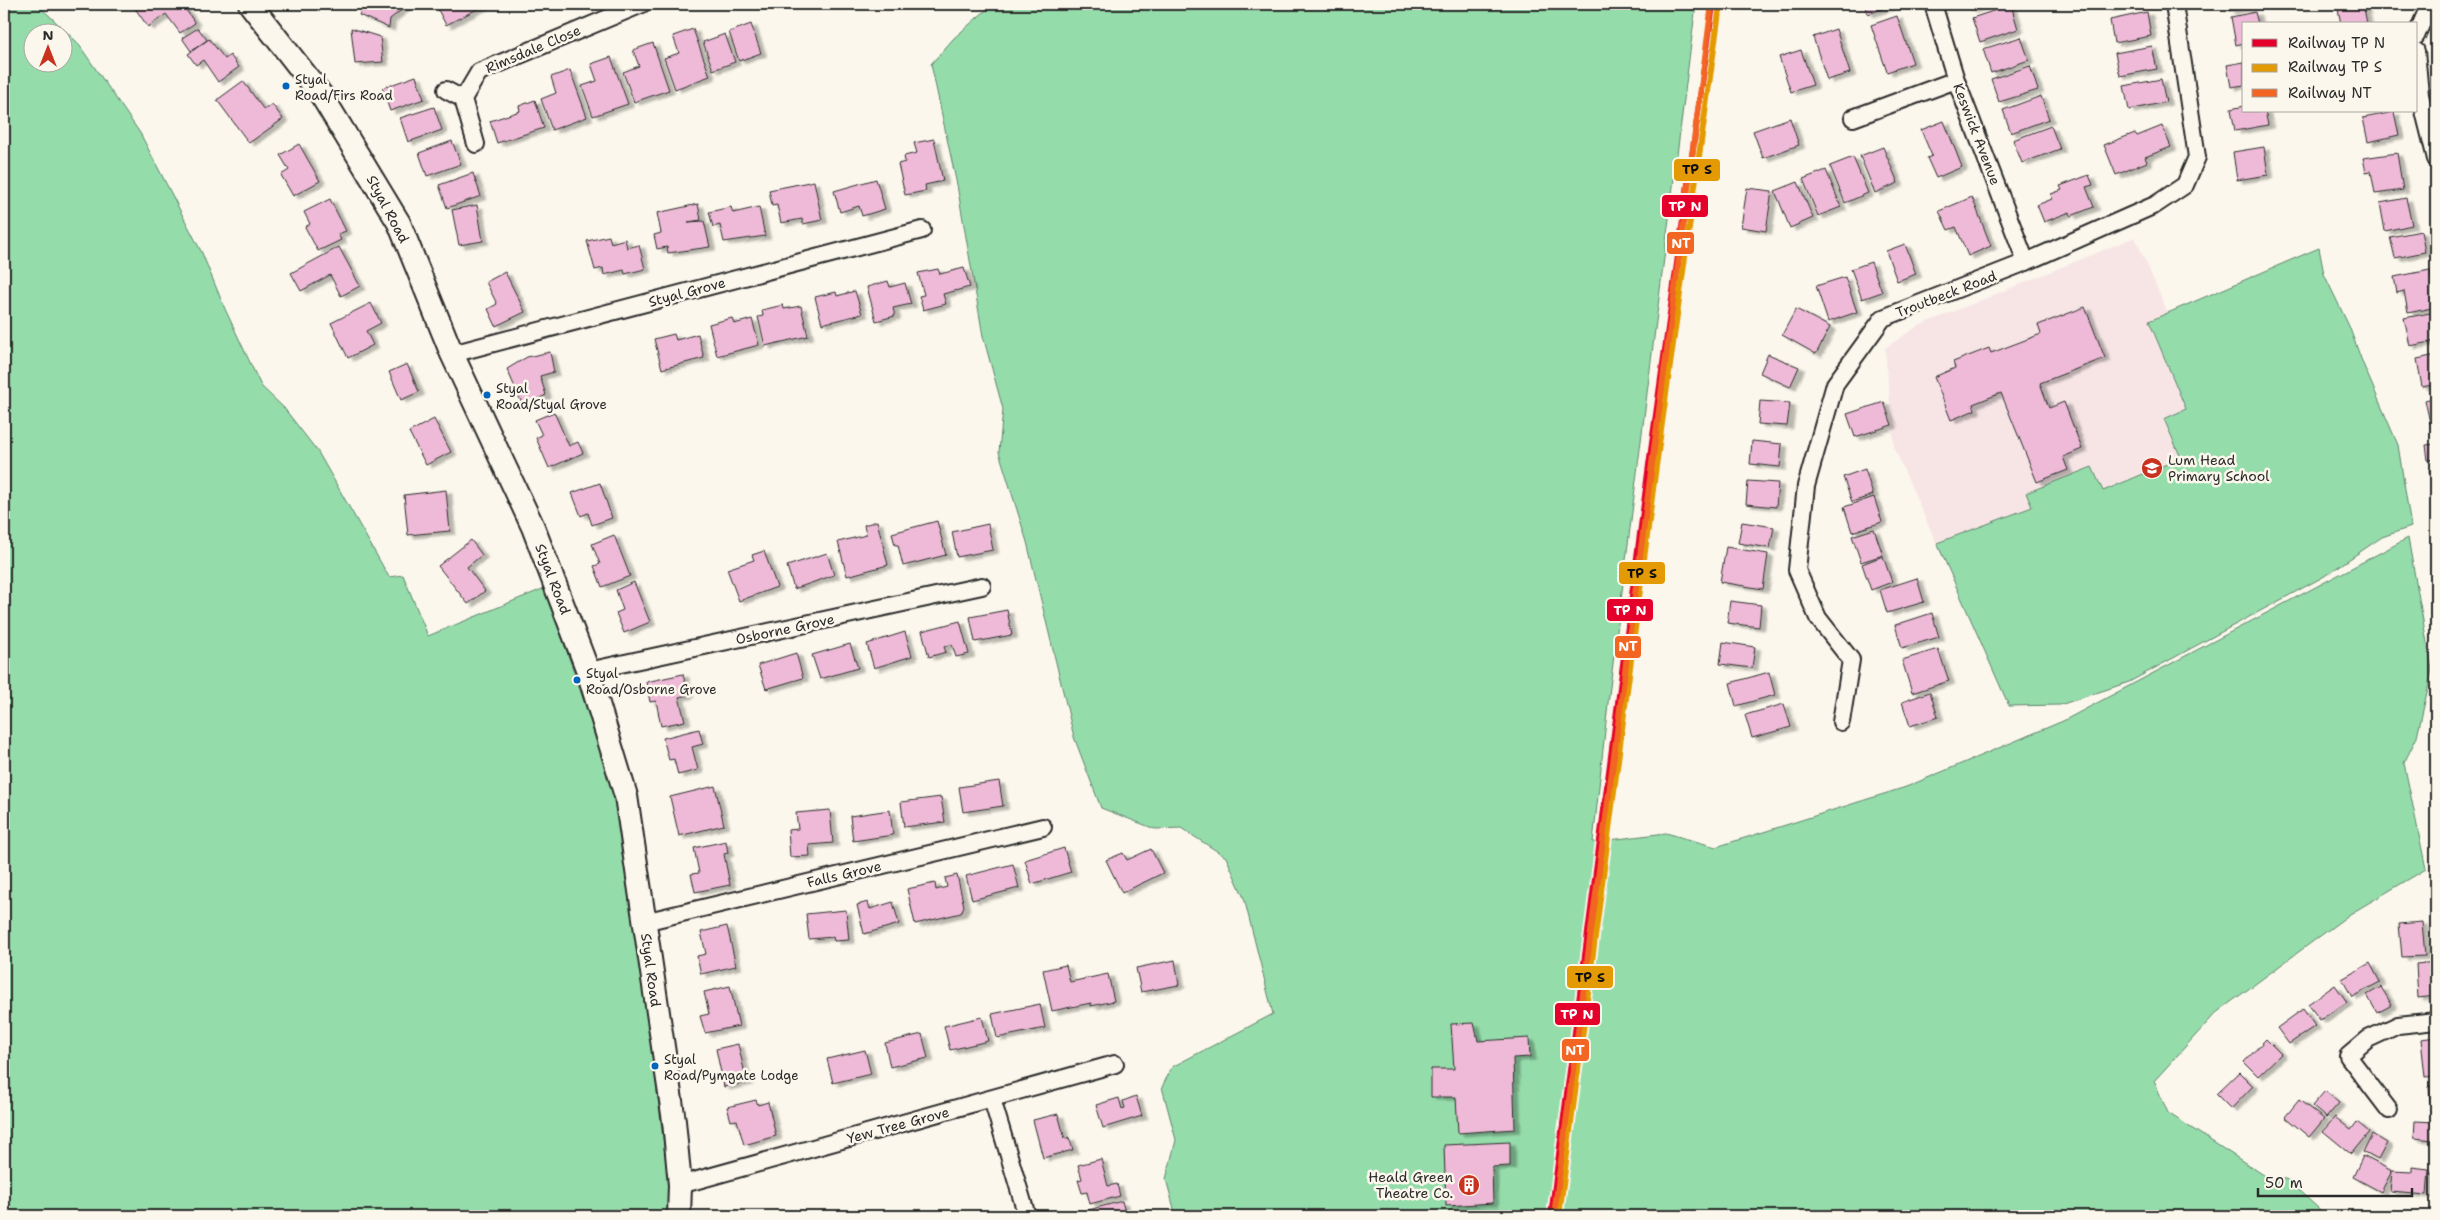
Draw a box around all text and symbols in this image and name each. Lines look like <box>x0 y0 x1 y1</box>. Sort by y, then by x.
street label: Rimsdale Close <box>483 21 583 77</box>
north arrow <box>22 22 72 72</box>
legend <box>2242 22 2418 112</box>
text: N <box>42 26 54 44</box>
text: Railway TP N <box>2288 33 2385 53</box>
text: Railway TP S <box>2288 57 2382 77</box>
place label: Styal Road/Firs Road <box>295 71 393 104</box>
street label: Keswick Avenue <box>1949 80 2005 188</box>
marker: Styal Road/Firs Road <box>281 81 291 91</box>
text: Railway NT <box>2288 83 2372 103</box>
line badge: TP S <box>1673 158 1721 182</box>
text: TP S <box>1682 160 1712 178</box>
street label: Styal Road <box>363 172 413 246</box>
line badge: TP N <box>1661 194 1709 218</box>
text: TP N <box>1669 197 1701 215</box>
line badge: NT <box>1666 231 1695 255</box>
text: NT <box>1671 234 1691 252</box>
street label: Troutbeck Road <box>1893 266 1999 322</box>
street label: Styal Grove <box>646 273 728 311</box>
place label: Styal Road/Styal Grove <box>496 380 607 413</box>
marker: Styal Road/Styal Grove <box>482 390 492 400</box>
place label: Lum Head Primary School <box>2168 451 2270 485</box>
school or university icon: Lum Head Primary School <box>2140 456 2164 480</box>
street label: Styal Road <box>531 541 575 617</box>
line badge: TP S <box>1618 561 1666 585</box>
text: TP S <box>1627 564 1657 582</box>
line badge: TP N <box>1606 598 1654 622</box>
text: TP N <box>1614 601 1646 619</box>
street label: Osborne Grove <box>734 610 836 648</box>
line badge: NT <box>1614 635 1642 659</box>
text: NT <box>1618 637 1638 655</box>
place label: Styal Road/Osborne Grove <box>586 665 717 698</box>
marker: Styal Road/Osborne Grove <box>572 675 582 685</box>
street label: Falls Grove <box>805 857 883 891</box>
street label: Styal Road <box>637 932 665 1008</box>
line badge: TP S <box>1566 965 1614 989</box>
text: TP S <box>1575 968 1605 986</box>
line badge: TP N <box>1554 1002 1601 1026</box>
text: TP N <box>1561 1005 1593 1023</box>
line badge: NT <box>1561 1038 1590 1062</box>
text: NT <box>1565 1041 1585 1059</box>
place label: Styal Road/Pymgate Lodge <box>664 1051 799 1084</box>
marker: Styal Road/Pymgate Lodge <box>650 1061 660 1071</box>
street label: Yew Tree Grove <box>845 1103 951 1147</box>
scale bar <box>2258 1165 2411 1197</box>
place label: Heald Green Theatre Co. <box>1368 1168 1453 1202</box>
building icon: Heald Green Theatre Co. <box>1457 1173 1481 1197</box>
text: 50 m <box>2265 1173 2303 1193</box>

